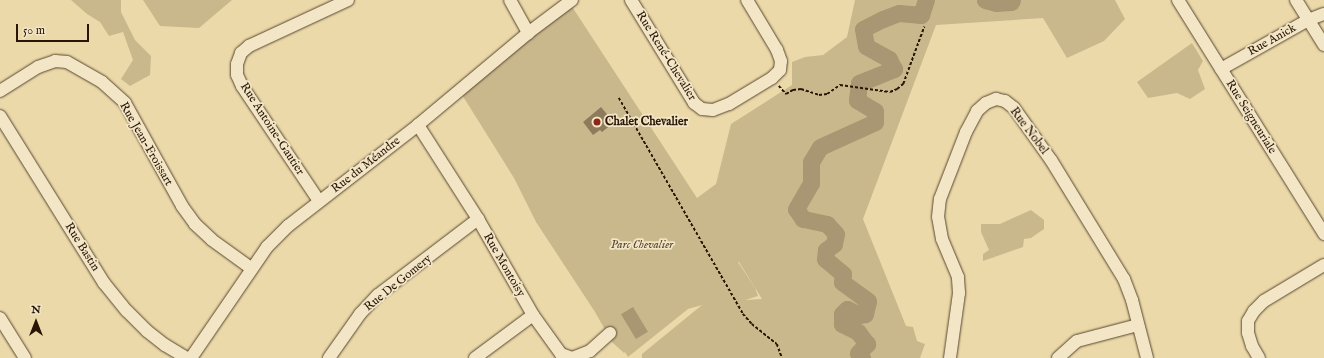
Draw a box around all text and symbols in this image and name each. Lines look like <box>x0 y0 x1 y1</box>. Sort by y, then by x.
street label: Rue René-Chevalier <box>633 9 699 103</box>
scale bar <box>18 16 91 42</box>
street label: Rue Anick <box>1245 21 1299 59</box>
text: 50 m <box>23 23 45 38</box>
street label: Rue Seigneuriale <box>1223 77 1279 157</box>
street label: Rue Antoine-Gautier <box>237 80 307 178</box>
street label: Rue Jean-Froissart <box>116 100 176 188</box>
street label: Rue Nobel <box>1007 105 1051 157</box>
place label: Chalet Chevalier <box>605 115 688 129</box>
marker: Chalet Chevalier <box>592 117 602 127</box>
street label: Rue du Méandre <box>329 134 403 196</box>
street label: Rue Bastin <box>61 220 103 274</box>
street label: Rue Montoisy <box>480 231 528 299</box>
park label: Parc Chevalier <box>611 238 673 252</box>
street label: Rue De Gomery <box>362 252 434 314</box>
north arrow <box>16 302 56 342</box>
text: N <box>31 303 41 317</box>

